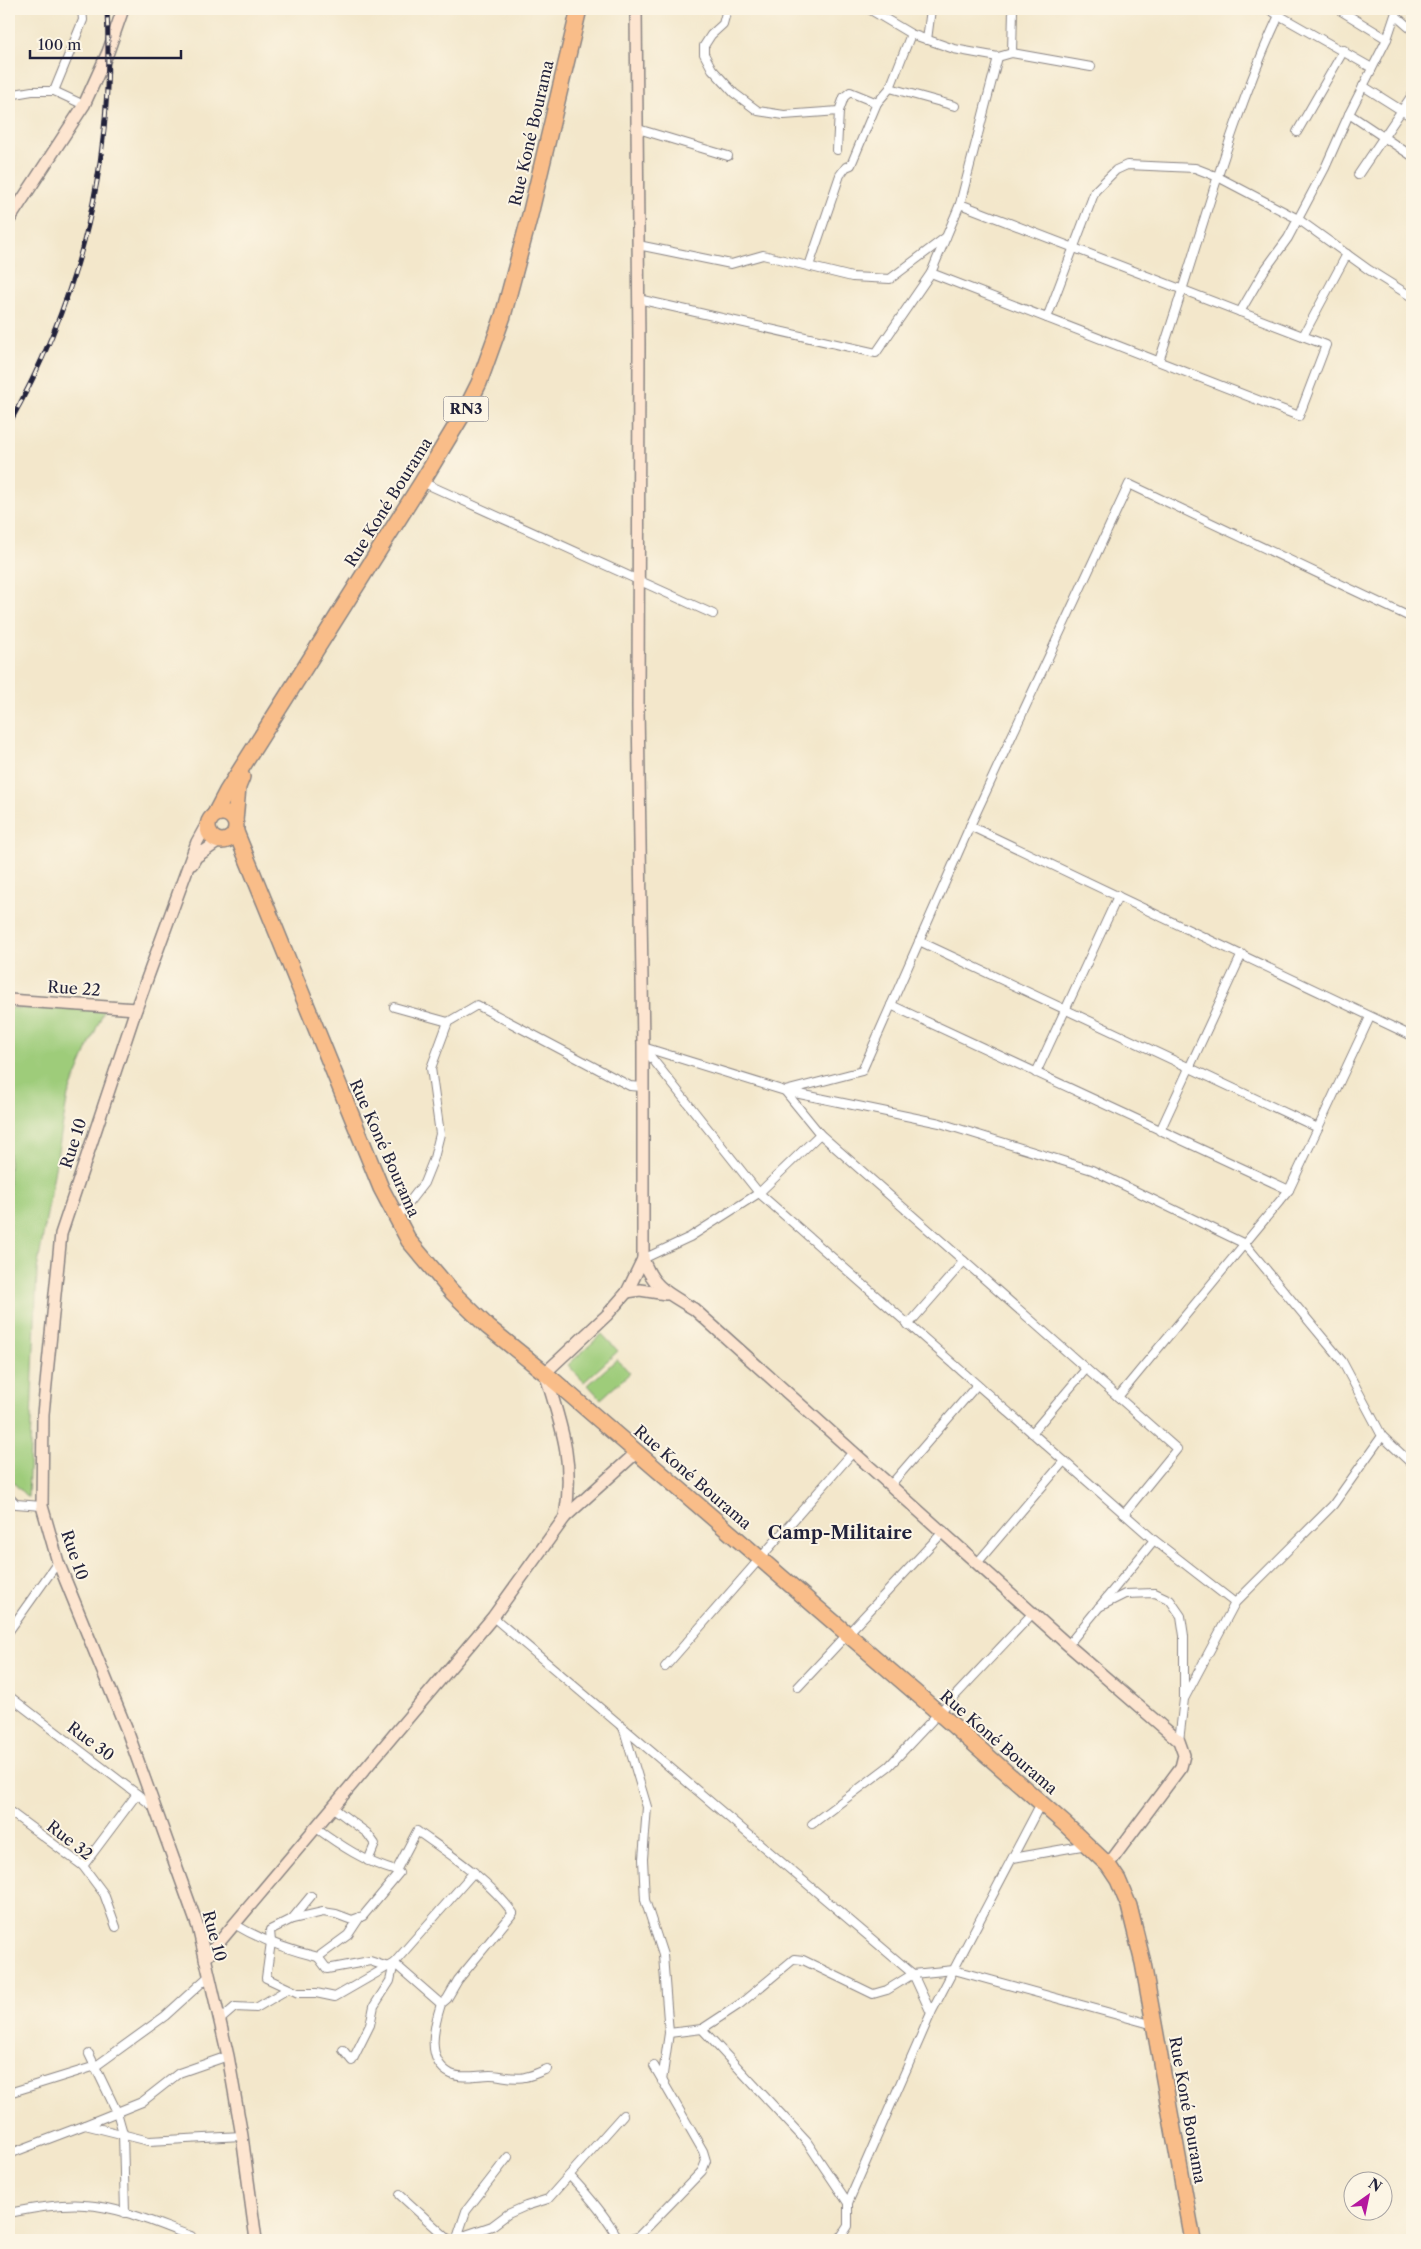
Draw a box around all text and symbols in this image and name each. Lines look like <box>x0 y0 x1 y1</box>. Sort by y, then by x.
scale bar <box>30 28 181 60</box>
text: 100 m <box>38 35 81 54</box>
street label: Rue Koné Bourama <box>504 58 558 208</box>
road number: RN3 <box>444 396 488 422</box>
street label: Rue Koné Bourama <box>340 433 436 570</box>
street label: Rue 22 <box>47 976 101 1000</box>
street label: Rue Koné Bourama <box>346 1076 425 1221</box>
street label: Rue 10 <box>56 1115 90 1171</box>
street label: Rue Koné Bourama <box>630 1421 756 1534</box>
district label: Camp-Militaire <box>768 1522 912 1544</box>
street label: Rue 10 <box>57 1527 93 1583</box>
street label: Rue Koné Bourama <box>936 1686 1062 1799</box>
street label: Rue 30 <box>64 1717 118 1765</box>
street label: Rue 32 <box>43 1816 97 1864</box>
street label: Rue 10 <box>199 1908 231 1964</box>
street label: Rue Koné Bourama <box>1165 2035 1211 2186</box>
north arrow <box>1344 2172 1394 2222</box>
text: N <box>1365 2174 1385 2196</box>

